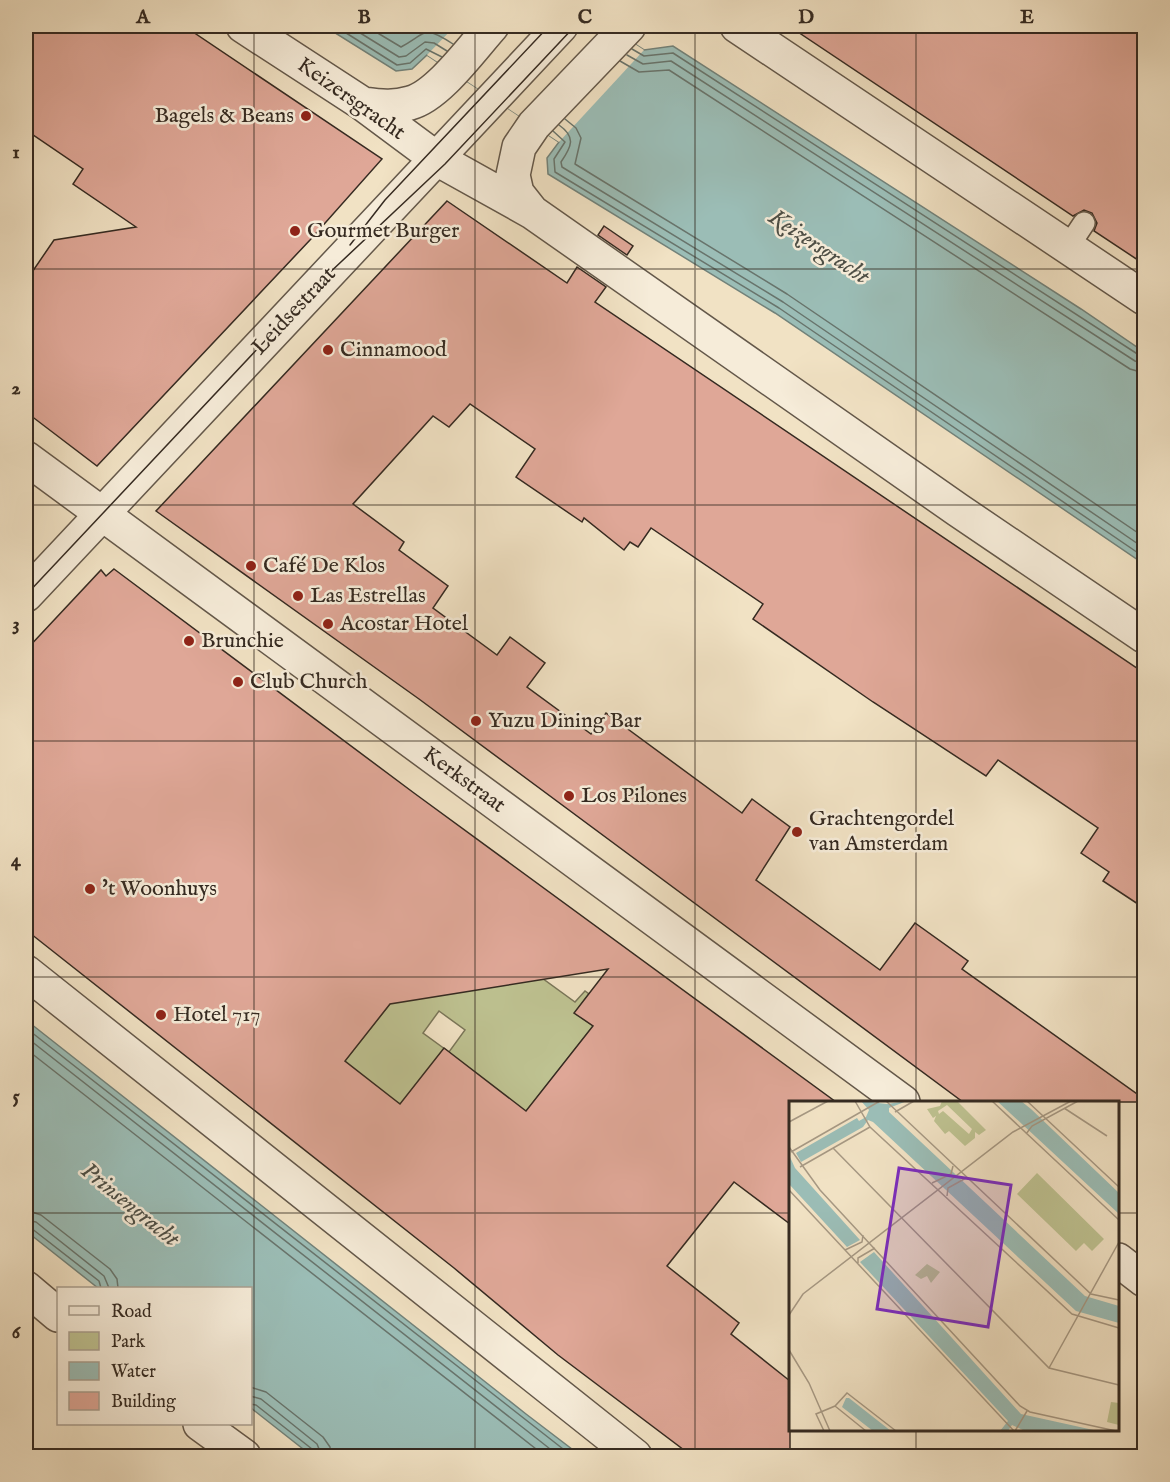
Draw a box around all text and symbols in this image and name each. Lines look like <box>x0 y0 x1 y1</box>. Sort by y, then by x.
text: A <box>135 5 151 30</box>
text: B <box>357 5 371 30</box>
text: C <box>578 5 592 30</box>
text: D <box>798 5 814 30</box>
text: E <box>1020 5 1034 30</box>
street label: Keizersgracht <box>291 51 411 147</box>
place label: Bagels & Beans <box>154 102 294 130</box>
marker: Bagels & Beans <box>299 109 313 123</box>
text: 1 <box>12 140 20 165</box>
water label: Keizersgracht <box>762 201 876 293</box>
place label: Gourmet Burger <box>307 217 459 245</box>
marker: Gourmet Burger <box>288 224 302 238</box>
street label: Leidsestraat <box>246 260 342 361</box>
place label: Cinnamood <box>340 336 447 364</box>
marker: Cinnamood <box>321 343 335 357</box>
text: 2 <box>11 376 21 401</box>
place label: Café De Klos <box>263 552 385 580</box>
marker: Café De Klos <box>244 559 258 573</box>
place label: Las Estrellas <box>310 582 426 610</box>
marker: Las Estrellas <box>291 589 305 603</box>
place label: Acostar Hotel <box>339 610 468 638</box>
text: 3 <box>12 612 20 637</box>
marker: Acostar Hotel <box>321 617 335 631</box>
place label: Brunchie <box>201 627 284 655</box>
marker: Brunchie <box>182 634 196 648</box>
place label: Club Church <box>250 668 368 696</box>
marker: Club Church <box>231 675 245 689</box>
place label: Yuzu Dining Bar <box>488 707 642 735</box>
marker: Yuzu Dining Bar <box>469 714 483 728</box>
street label: Kerkstraat <box>417 741 511 820</box>
place label: Los Pilones <box>581 782 687 810</box>
marker: Los Pilones <box>562 789 576 803</box>
place label: Grachtengordel van Amsterdam <box>809 805 954 858</box>
marker: Grachtengordel van Amsterdam <box>790 825 804 839</box>
text: 4 <box>11 848 22 873</box>
place label: 't Woonhuys <box>102 875 217 903</box>
marker: 't Woonhuys <box>83 882 97 896</box>
place label: Hotel 717 <box>173 1001 261 1029</box>
marker: Hotel 717 <box>154 1008 168 1022</box>
text: 5 <box>12 1084 20 1109</box>
inset map <box>789 1101 1119 1431</box>
water label: Prinsengracht <box>74 1156 187 1255</box>
legend <box>57 1287 252 1425</box>
text: Road <box>111 1301 152 1324</box>
text: 6 <box>12 1320 22 1345</box>
text: Park <box>111 1331 146 1354</box>
text: Water <box>111 1361 156 1384</box>
text: Building <box>111 1391 176 1414</box>

